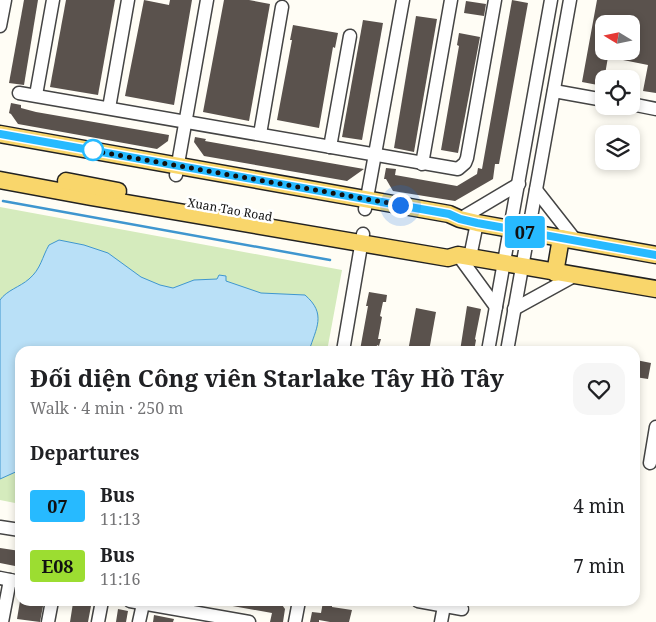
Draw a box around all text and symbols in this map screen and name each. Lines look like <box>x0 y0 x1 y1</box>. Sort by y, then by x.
north arrow <box>595 15 640 60</box>
map controls <box>595 15 640 170</box>
button: locate <box>595 70 640 115</box>
button: layers <box>595 125 640 170</box>
unlabelled marker <box>82 139 104 161</box>
your location <box>388 193 413 218</box>
street label: Xuan Tao Road <box>186 194 274 225</box>
line badge: 07 <box>502 216 548 248</box>
text: 07 <box>515 220 535 244</box>
text: Đối diện Công viên Starlake Tây Hồ Tây <box>30 361 504 394</box>
button: heart <box>573 363 625 415</box>
text: Walk · 4 min · 250 m <box>30 397 183 419</box>
text: Departures <box>30 440 139 466</box>
text: Bus <box>100 482 135 508</box>
text: 4 min <box>573 493 625 519</box>
text: 07 <box>47 494 68 518</box>
text: 11:13 <box>100 508 140 530</box>
text: Bus <box>100 542 135 568</box>
text: 7 min <box>573 553 625 579</box>
text: E08 <box>41 554 74 578</box>
text: 11:16 <box>100 568 140 590</box>

